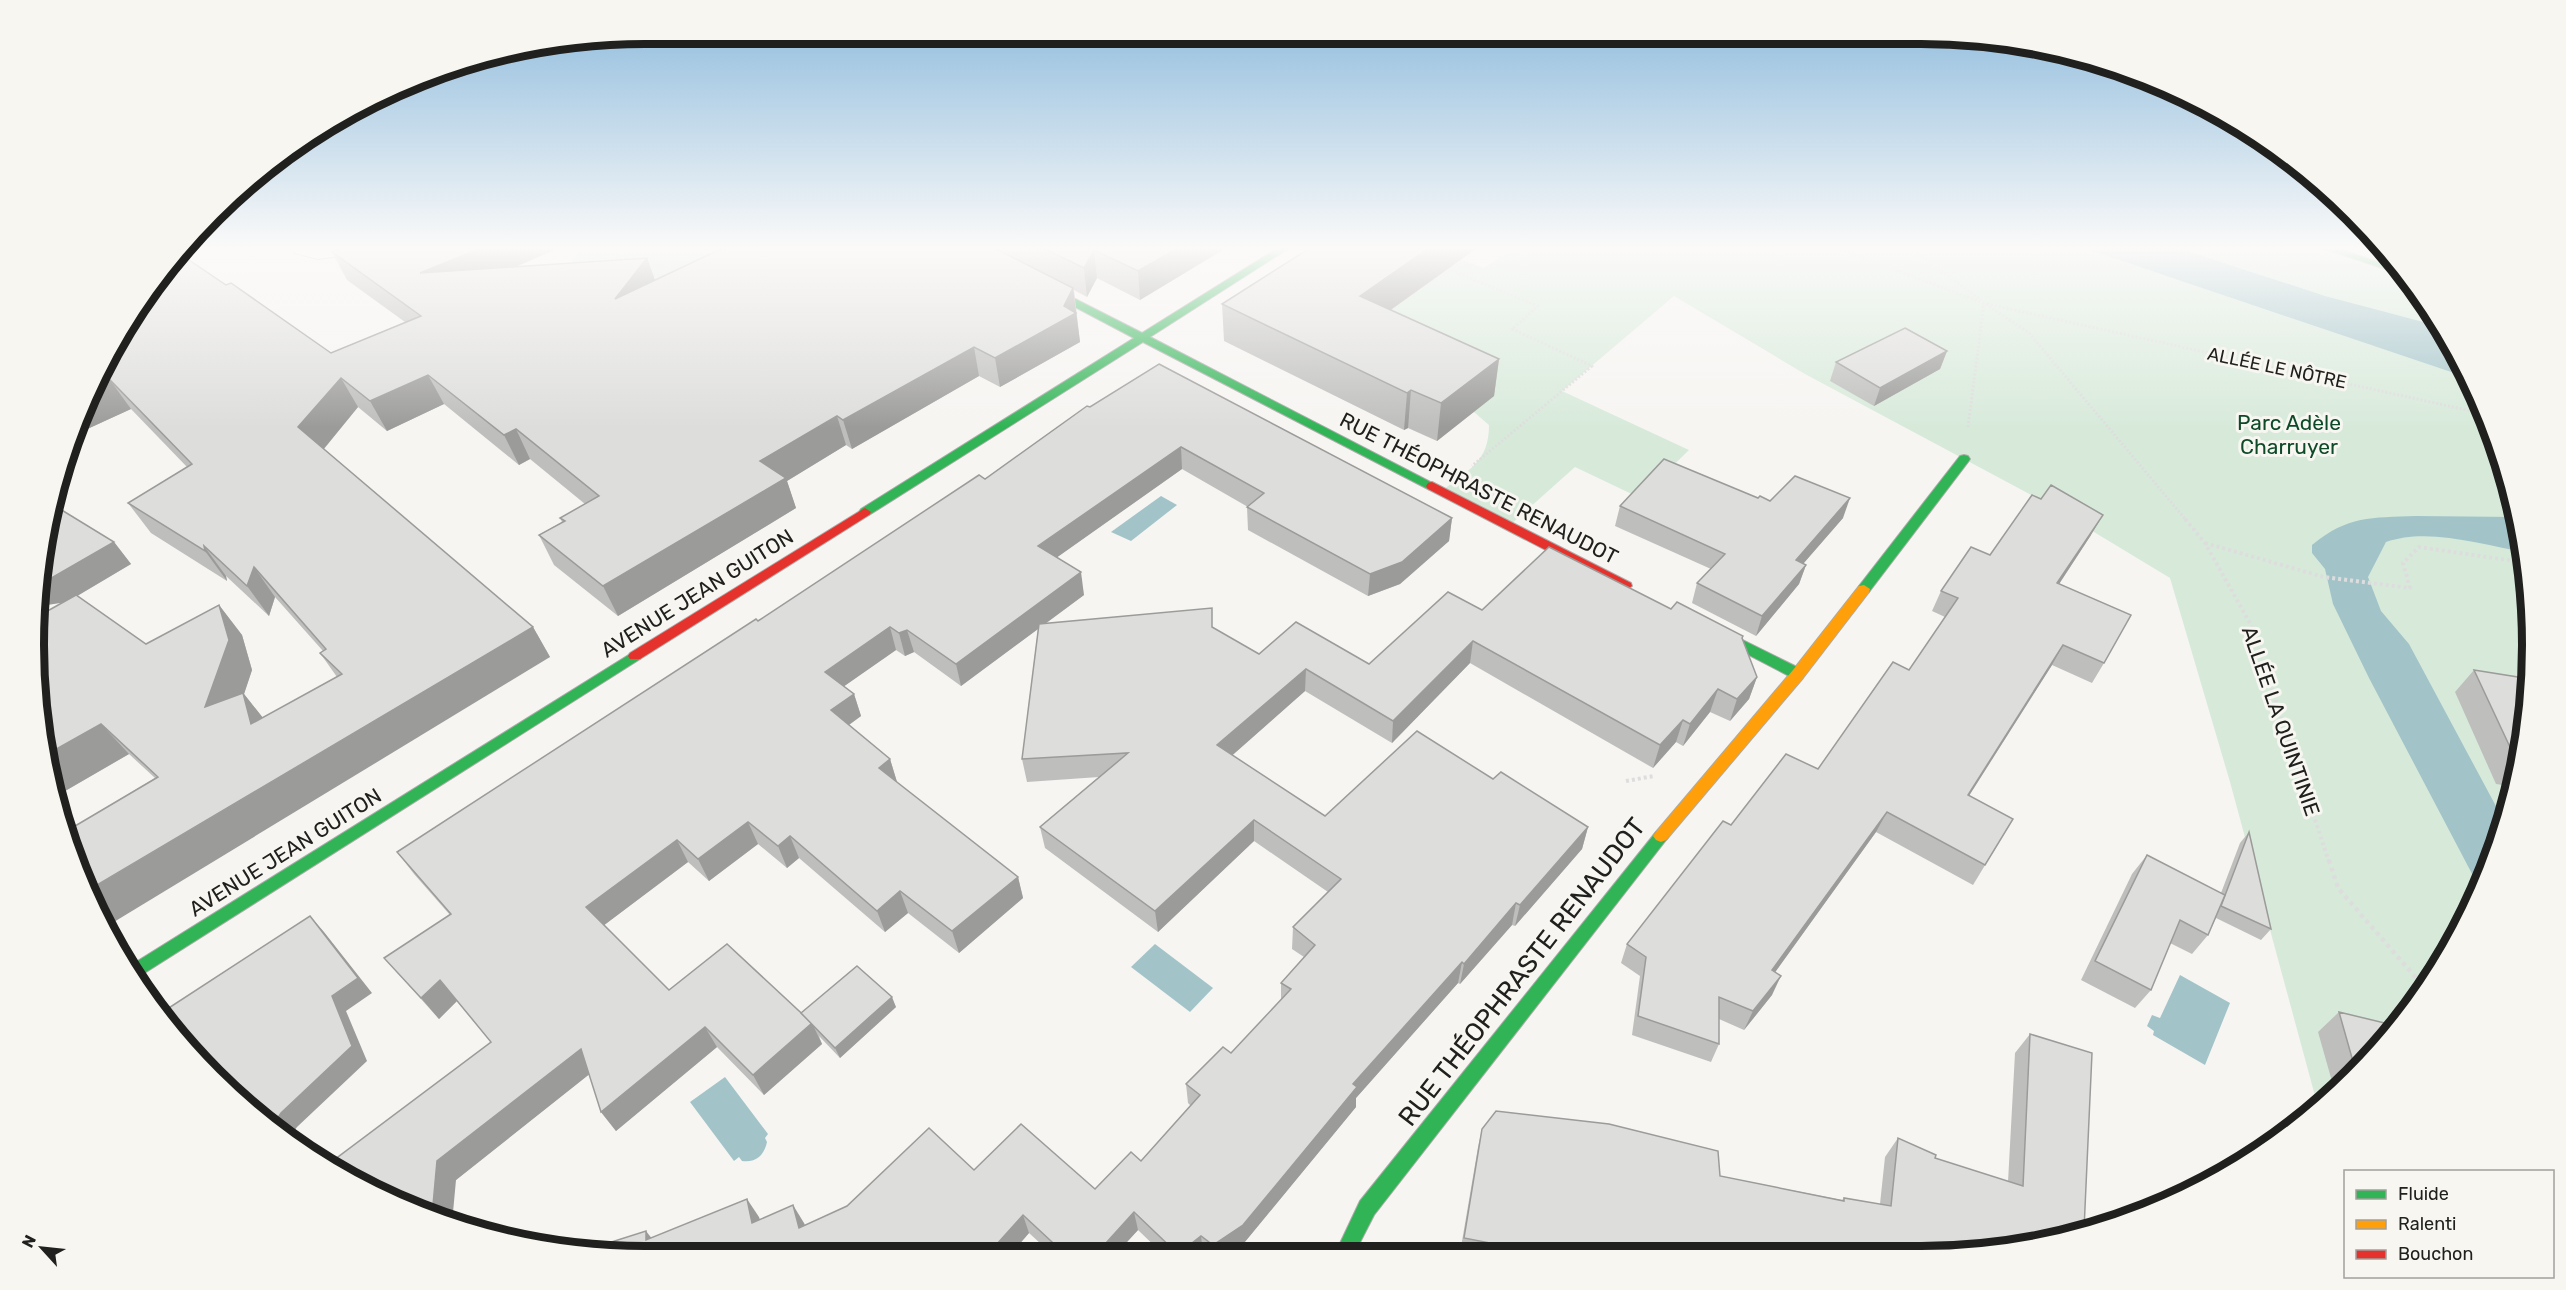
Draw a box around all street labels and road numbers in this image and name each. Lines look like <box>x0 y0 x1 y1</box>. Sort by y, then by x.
street label: ALLÉE LE NÔTRE <box>2205 343 2349 393</box>
street label: RUE THÉOPHRASTE RENAUDOT <box>1336 407 1622 569</box>
street label: AVENUE JEAN GUITON <box>596 524 798 662</box>
street label: ALLÉE LA QUINTINIE <box>2237 623 2325 819</box>
street label: AVENUE JEAN GUITON <box>184 783 386 921</box>
street label: RUE THÉOPHRASTE RENAUDOT <box>1392 812 1652 1132</box>

